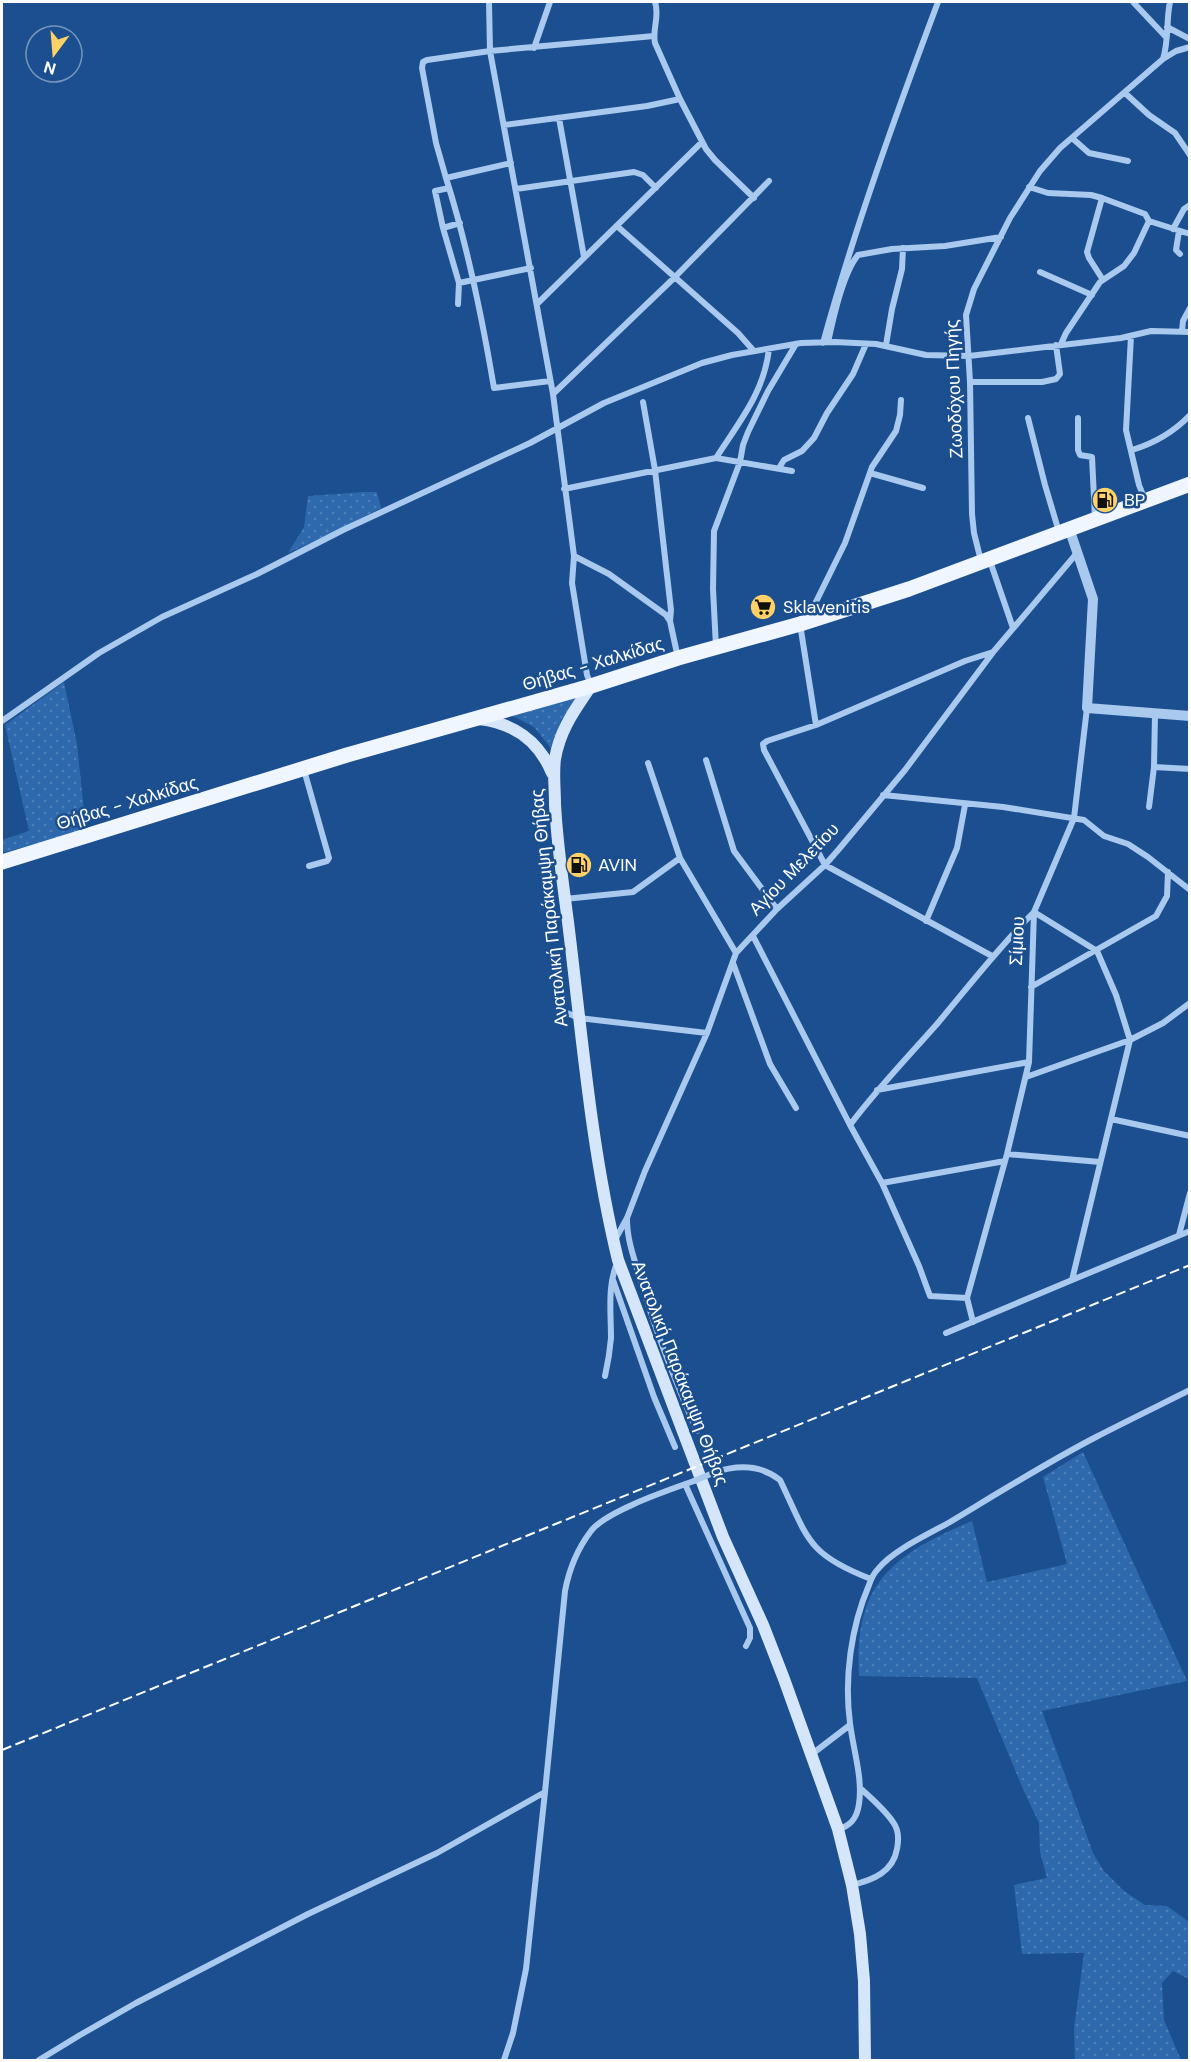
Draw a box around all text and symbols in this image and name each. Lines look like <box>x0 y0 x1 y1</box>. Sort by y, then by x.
north arrow <box>24 24 84 84</box>
text: N <box>41 56 59 80</box>
street label: Ζωοδόχου Πηγής <box>940 319 968 459</box>
fuel station icon: BP <box>1090 485 1120 515</box>
place label: BP <box>1124 488 1145 512</box>
supermarket icon: Sklavenitis <box>748 592 778 622</box>
place label: Sklavenitis <box>783 595 870 619</box>
street label: Θήβας - Χαλκίδας <box>520 631 667 697</box>
street label: Θήβας - Χαλκίδας <box>54 770 201 836</box>
street label: Ανατολική Παράκαμψη Θήβας <box>525 788 573 1028</box>
street label: Αγίου Μελετίου <box>744 817 844 921</box>
fuel station icon: AVIN <box>564 850 594 880</box>
place label: AVIN <box>598 853 637 877</box>
street label: Σίμιου <box>1004 916 1030 966</box>
street label: Ανατολική Παράκαμψη Θήβας <box>626 1257 734 1489</box>

